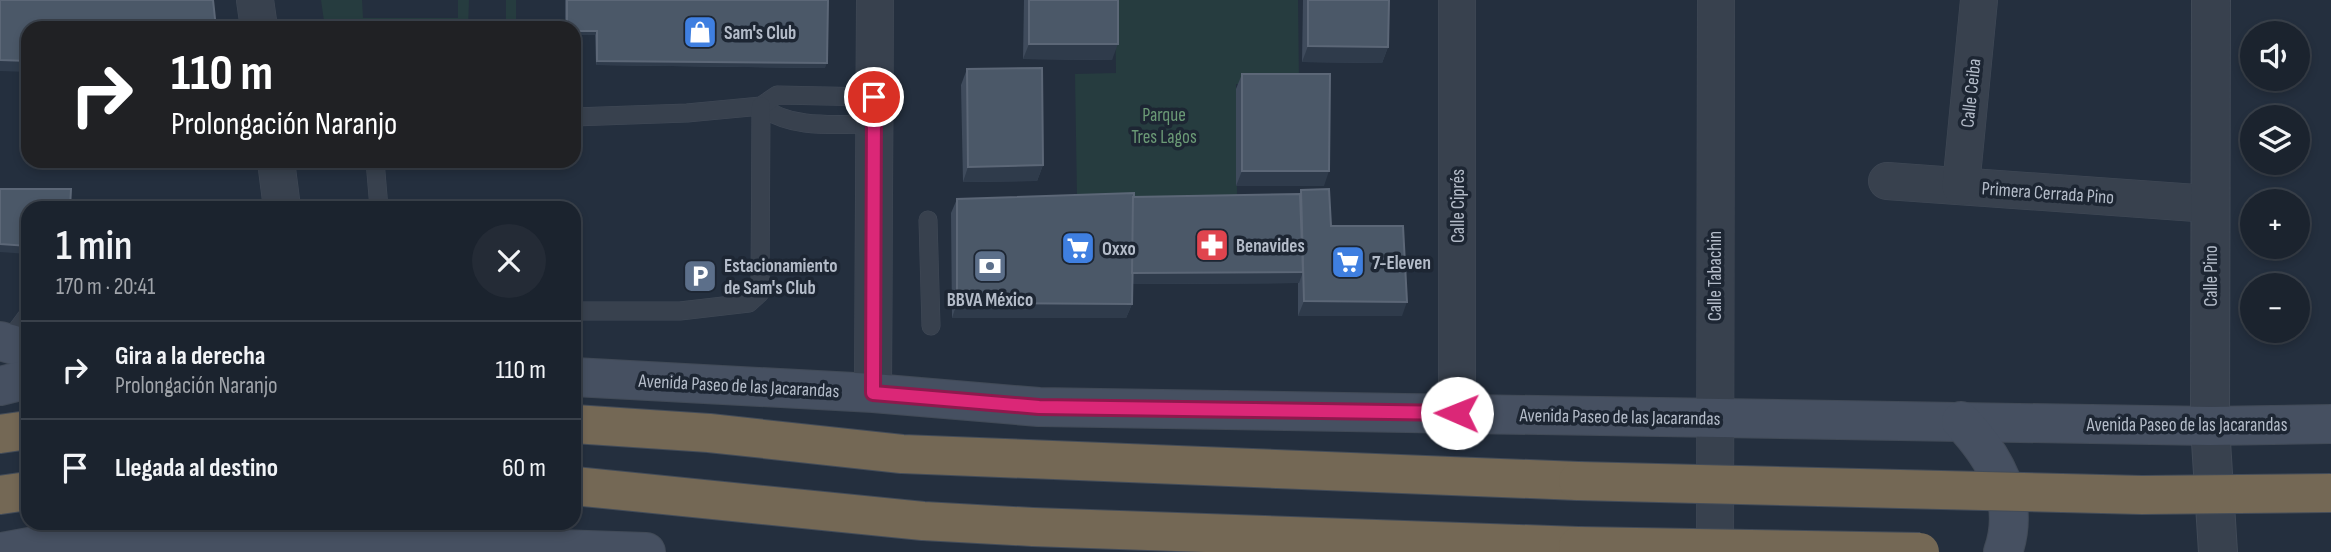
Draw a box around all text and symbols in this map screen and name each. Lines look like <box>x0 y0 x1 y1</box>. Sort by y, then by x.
shop icon: Sam's Club <box>681 13 719 51</box>
map controls <box>2240 21 2310 343</box>
button: sound <box>2240 21 2310 91</box>
place label: Sam's Club <box>724 22 796 45</box>
text: 110 m <box>171 45 273 104</box>
icon: right <box>56 49 147 140</box>
street label: Calle Ceiba <box>1956 57 1987 129</box>
pin <box>844 67 904 127</box>
icon: arrive <box>855 78 893 116</box>
park label: Parque Tres Lagos <box>1131 104 1197 149</box>
text: Prolongación Naranjo <box>171 105 397 144</box>
button: layers <box>2240 105 2310 175</box>
street label: Calle Ciprés <box>1447 169 1470 243</box>
street label: Primera Cerrada Pino <box>1981 177 2115 210</box>
button: + <box>2240 189 2310 259</box>
text: 1 min <box>56 221 132 272</box>
button: close <box>472 224 546 298</box>
pharmacy icon: Benavides <box>1193 226 1231 264</box>
supermarket icon: Oxxo <box>1059 229 1097 267</box>
street label: Calle Tabachin <box>1704 231 1727 321</box>
place label: Benavides <box>1236 235 1305 258</box>
place label: Oxxo <box>1102 238 1136 261</box>
supermarket icon: 7-Eleven <box>1329 243 1367 281</box>
street label: Calle Pino <box>2200 245 2223 307</box>
bank icon: BBVA México <box>971 247 1009 285</box>
place label: 7-Eleven <box>1372 252 1431 275</box>
place label: Estacionamiento de Sam's Club <box>724 255 838 300</box>
parking icon: Estacionamiento de Sam's Club <box>681 257 719 295</box>
text: 170 m · 20:41 <box>56 273 155 301</box>
button: − <box>2240 273 2310 343</box>
place label: BBVA México <box>947 289 1033 312</box>
text: Gira a la derecha <box>115 341 265 372</box>
icon: right <box>56 351 94 389</box>
text: 110 m <box>495 355 546 386</box>
street label: Avenida Paseo de las Jacarandas <box>637 370 840 403</box>
text: Prolongación Naranjo <box>115 372 278 400</box>
position arrow <box>1420 376 1494 450</box>
street label: Avenida Paseo de las Jacarandas <box>1518 404 1721 431</box>
street label: Avenida Paseo de las Jacarandas <box>2086 414 2288 437</box>
icon: arrive <box>56 449 94 487</box>
text: Llegada al destino <box>115 453 278 484</box>
text: 60 m <box>502 453 546 484</box>

